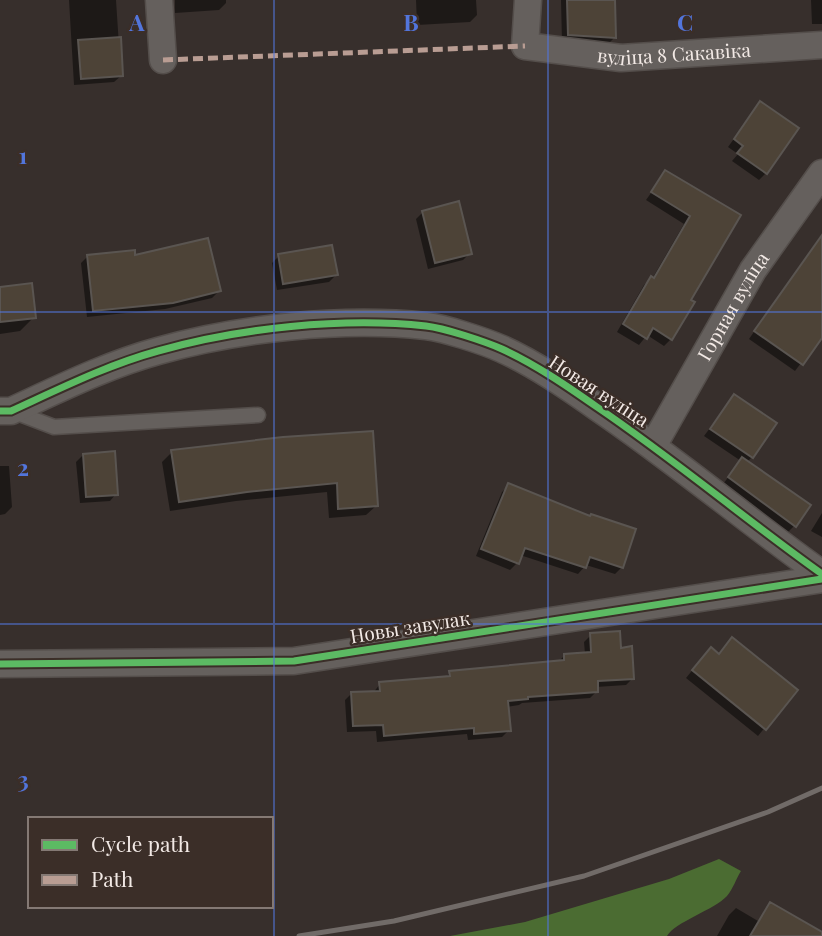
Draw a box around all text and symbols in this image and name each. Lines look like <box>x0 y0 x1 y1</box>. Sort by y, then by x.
text: A <box>128 6 145 37</box>
text: B <box>403 6 419 37</box>
text: C <box>677 6 693 37</box>
street label: вуліца 8 Сакавіка <box>596 36 752 71</box>
text: 1 <box>19 139 28 170</box>
street label: Горная вуліца <box>690 246 774 365</box>
street label: Новая вуліца <box>545 348 655 432</box>
text: 2 <box>17 451 29 482</box>
street label: Новы завулак <box>348 604 472 648</box>
text: 3 <box>17 763 29 794</box>
legend <box>28 817 273 908</box>
text: Cycle path <box>91 829 191 857</box>
text: Path <box>91 864 134 892</box>

